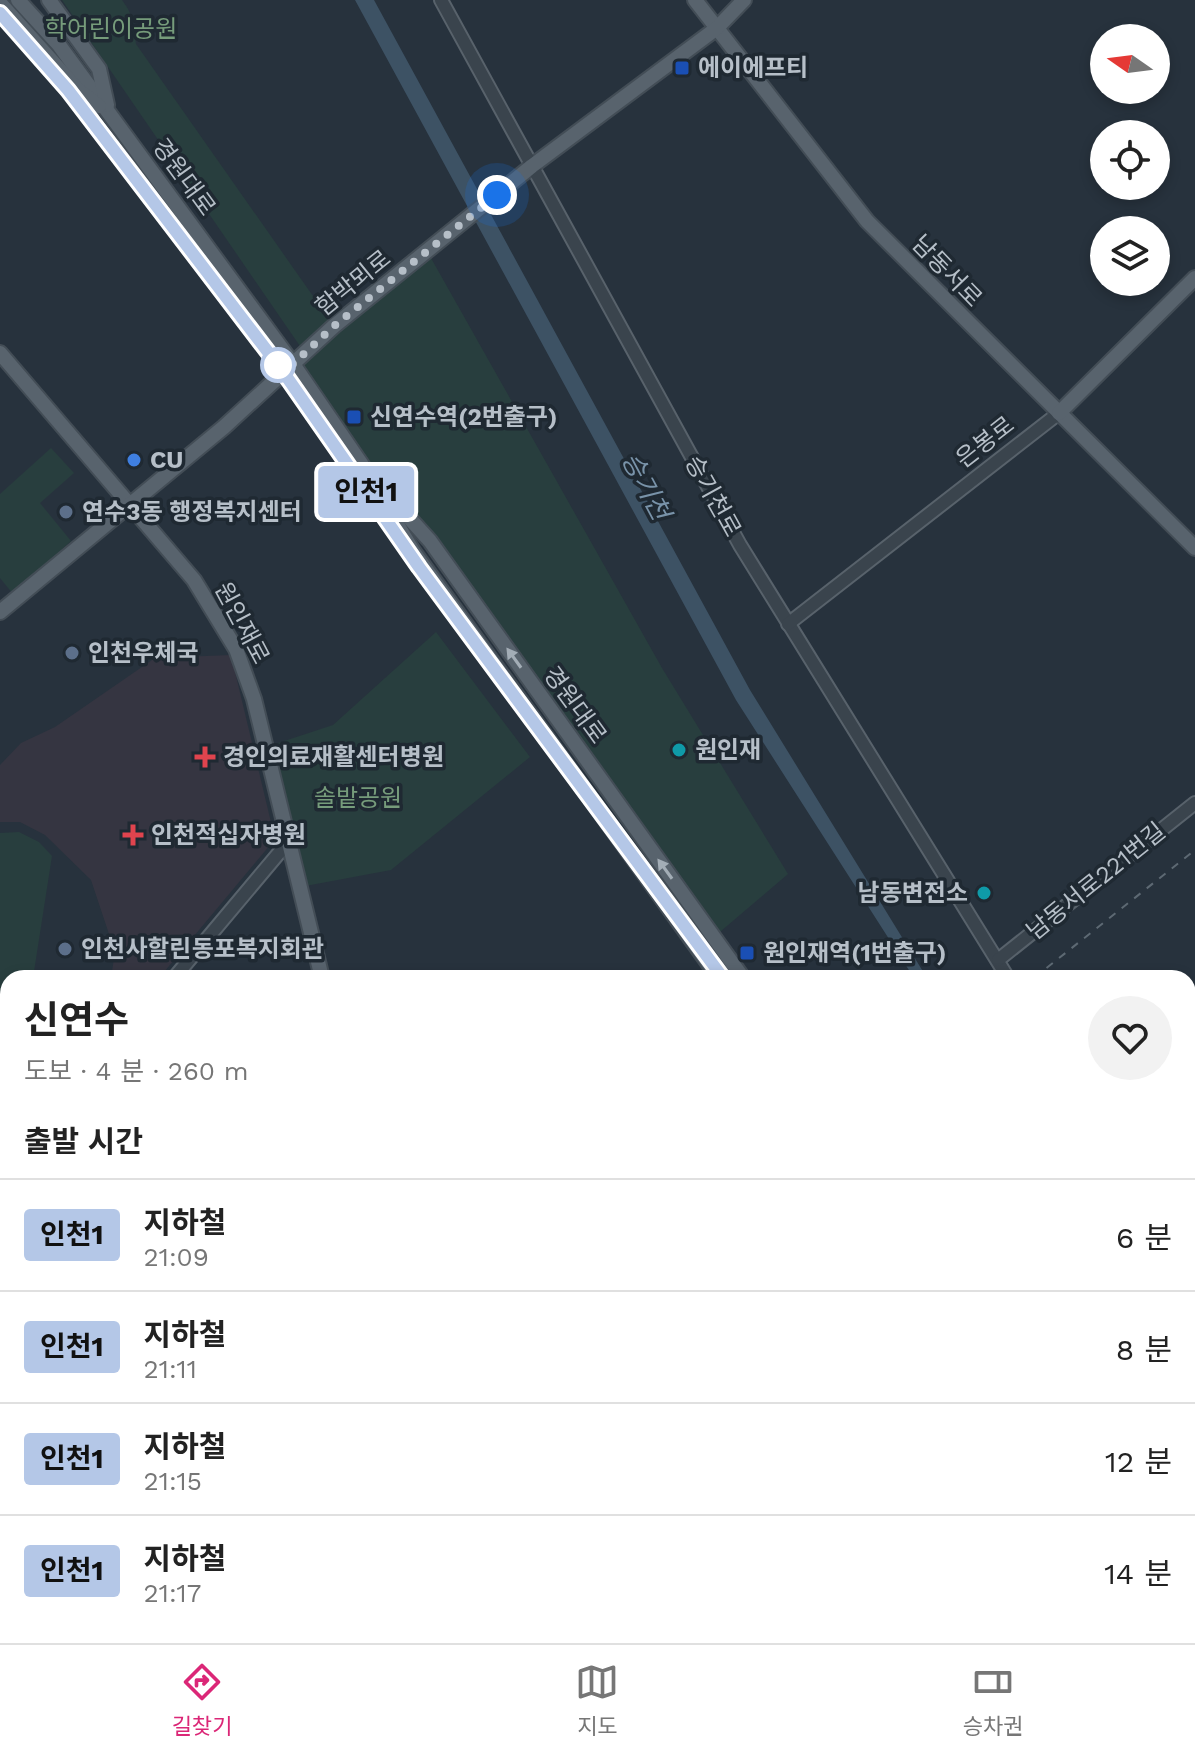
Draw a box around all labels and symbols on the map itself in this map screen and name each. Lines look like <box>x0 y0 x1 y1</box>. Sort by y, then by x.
park label: 학어린이공원 <box>45 15 177 43</box>
north arrow <box>1090 24 1170 104</box>
place label: 에이에프티 <box>698 54 808 82</box>
marker: 에이에프티 <box>673 59 691 77</box>
street label: 경원대로 <box>147 133 221 221</box>
your location <box>477 175 517 215</box>
street label: 남동서로 <box>906 230 988 312</box>
street label: 함박뫼로 <box>310 244 396 322</box>
unlabelled marker <box>261 348 295 382</box>
place label: 신연수역(2번출구) <box>370 403 557 431</box>
marker: 신연수역(2번출구) <box>345 408 363 426</box>
street label: 은봉로 <box>950 411 1020 473</box>
place label: CU <box>150 446 183 474</box>
water label: 승기천 <box>616 447 678 527</box>
marker: CU <box>125 451 143 469</box>
street label: 승기천로 <box>679 451 747 541</box>
line badge: 인천1 <box>320 466 412 518</box>
place label: 연수3동 행정복지센터 <box>82 498 302 526</box>
marker: 연수3동 행정복지센터 <box>57 503 75 521</box>
street label: 원인재로 <box>209 577 275 669</box>
place label: 인천우체국 <box>88 639 198 667</box>
marker: 인천우체국 <box>63 644 81 662</box>
one-way arrow <box>506 647 522 668</box>
street label: 경원대로 <box>538 661 612 749</box>
place label: 원인재 <box>695 736 761 764</box>
marker: 원인재 <box>670 741 688 759</box>
place label: 경인의료재활센터병원 <box>223 743 444 771</box>
marker: 경인의료재활센터병원 <box>194 746 216 768</box>
park label: 솔밭공원 <box>314 784 402 812</box>
street label: 남동서로221번길 <box>1021 817 1171 945</box>
place label: 인천적십자병원 <box>151 821 306 849</box>
marker: 인천적십자병원 <box>122 824 144 846</box>
one-way arrow <box>657 858 673 880</box>
place label: 남동변전소 <box>858 879 968 907</box>
marker: 남동변전소 <box>975 884 993 902</box>
place label: 인천사할린동포복지회관 <box>81 935 324 963</box>
place label: 원인재역(1번출구) <box>763 939 946 967</box>
marker: 인천사할린동포복지회관 <box>56 940 74 958</box>
marker: 원인재역(1번출구) <box>738 944 756 962</box>

